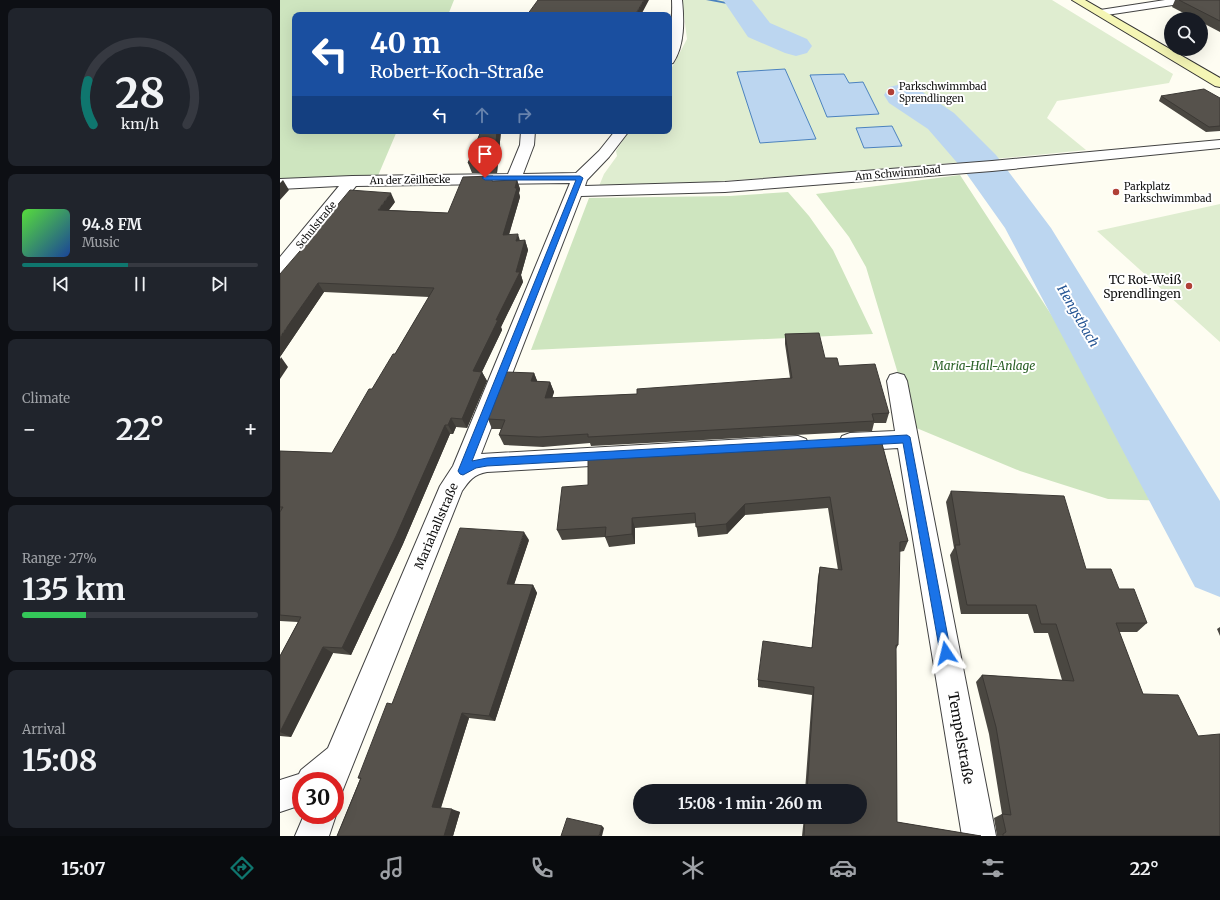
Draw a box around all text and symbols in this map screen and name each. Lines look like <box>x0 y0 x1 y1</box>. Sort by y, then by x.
map controls <box>1164 12 1208 56</box>
button: search <box>1164 12 1208 56</box>
text: 40 m <box>370 25 441 61</box>
icon: left <box>304 28 356 80</box>
text: Robert-Koch-Straße <box>370 60 544 83</box>
text: 28 <box>115 67 165 119</box>
place label: Parkschwimmbad Sprendlingen <box>899 80 987 105</box>
marker: Parkschwimmbad Sprendlingen <box>886 87 896 97</box>
icon: left <box>429 104 451 126</box>
icon: ahead <box>471 104 493 126</box>
icon: right <box>513 104 535 126</box>
text: km/h <box>121 114 159 132</box>
pin <box>468 137 502 178</box>
icon: arrive <box>474 143 496 165</box>
street label: Am Schwimmbad <box>854 163 941 183</box>
street label: An der Zeilhecke <box>369 173 450 187</box>
place label: Parkplatz Parkschwimmbad <box>1124 180 1212 205</box>
marker: Parkplatz Parkschwimmbad <box>1111 187 1121 197</box>
street label: Schulstraße <box>293 199 339 251</box>
text: 94.8 FM <box>82 215 142 234</box>
text: Music <box>82 234 120 251</box>
place label: TC Rot-Weiß Sprendlingen <box>1103 272 1182 301</box>
icon: previous <box>50 273 72 295</box>
icon: pause <box>129 273 151 295</box>
icon: next <box>208 273 230 295</box>
water label: Hengstbach <box>1053 281 1103 350</box>
marker: TC Rot-Weiß Sprendlingen <box>1184 281 1194 291</box>
park label: Maria-Hall-Anlage <box>932 358 1035 373</box>
text: Climate <box>22 390 70 407</box>
text: 22° <box>116 410 164 448</box>
text: − <box>22 415 37 443</box>
text: + <box>243 415 258 443</box>
street label: Mariahallstraße <box>411 480 461 572</box>
text: Range · 27% <box>22 550 97 567</box>
text: 135 km <box>22 570 125 608</box>
position arrow <box>925 632 967 674</box>
street label: Tempelstraße <box>944 690 978 786</box>
text: Arrival <box>22 721 65 738</box>
text: 15:08 <box>22 741 97 779</box>
speed limit sign: 30 <box>292 772 344 824</box>
text: 15:08 · 1 min · 260 m <box>678 794 822 813</box>
icon: directions <box>228 854 256 882</box>
icon: music <box>378 854 406 882</box>
icon: phone <box>528 854 556 882</box>
icon: climate <box>679 854 707 882</box>
icon: car <box>829 854 857 882</box>
icon: filters <box>979 854 1007 882</box>
text: 15:07 <box>61 857 106 880</box>
text: 22° <box>1130 857 1159 880</box>

